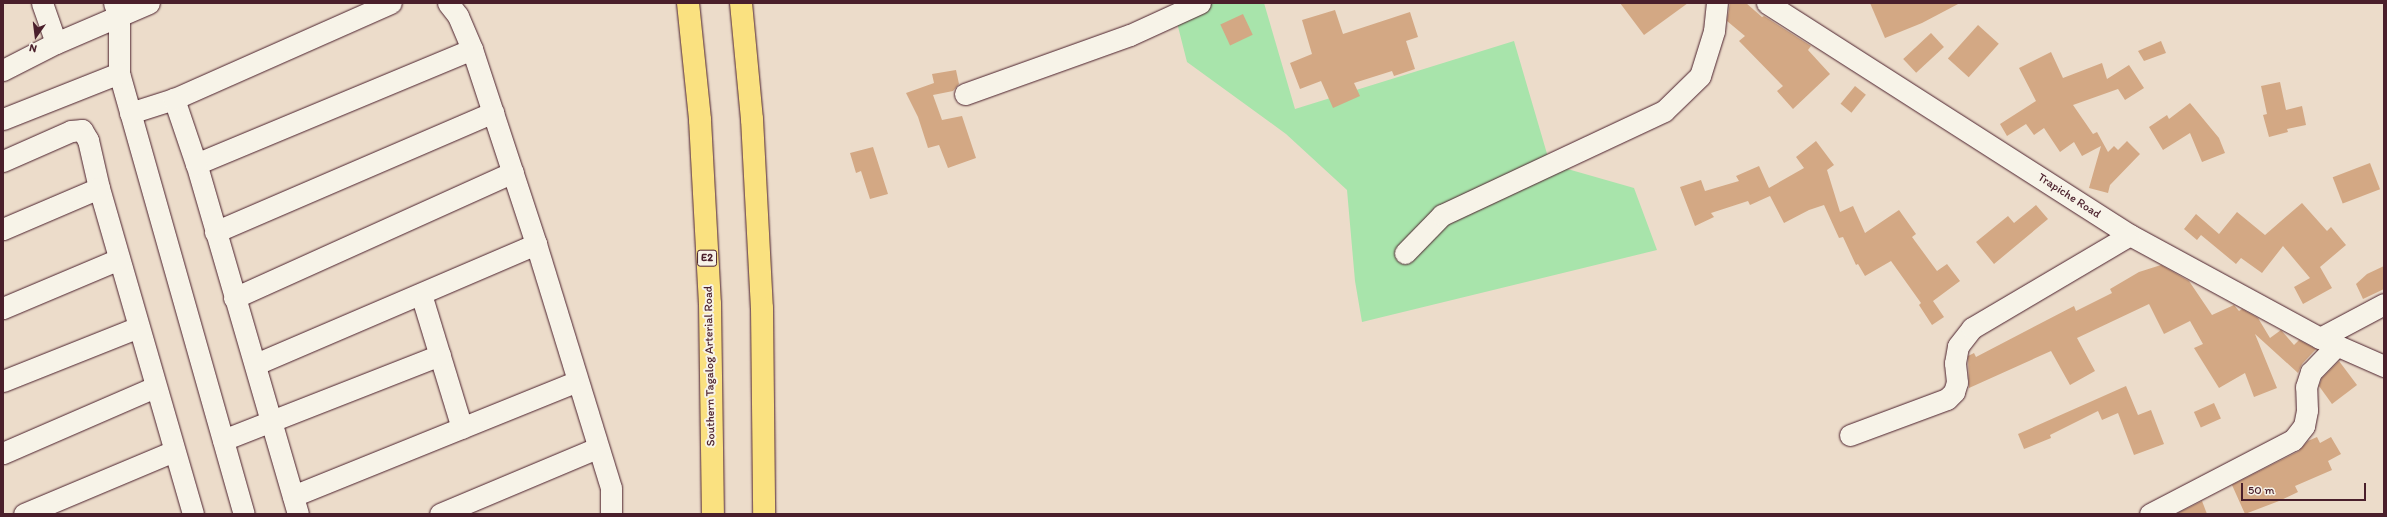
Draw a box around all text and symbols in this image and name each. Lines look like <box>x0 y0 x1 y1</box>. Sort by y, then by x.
north arrow <box>16 16 56 56</box>
text: N <box>28 41 38 55</box>
street label: Trapiche Road <box>2035 170 2103 222</box>
road number: E2 <box>697 249 717 267</box>
street label: Southern Tagalog Arterial Road <box>701 285 719 447</box>
scale bar <box>2243 475 2368 501</box>
text: 50 m <box>2248 483 2274 497</box>

